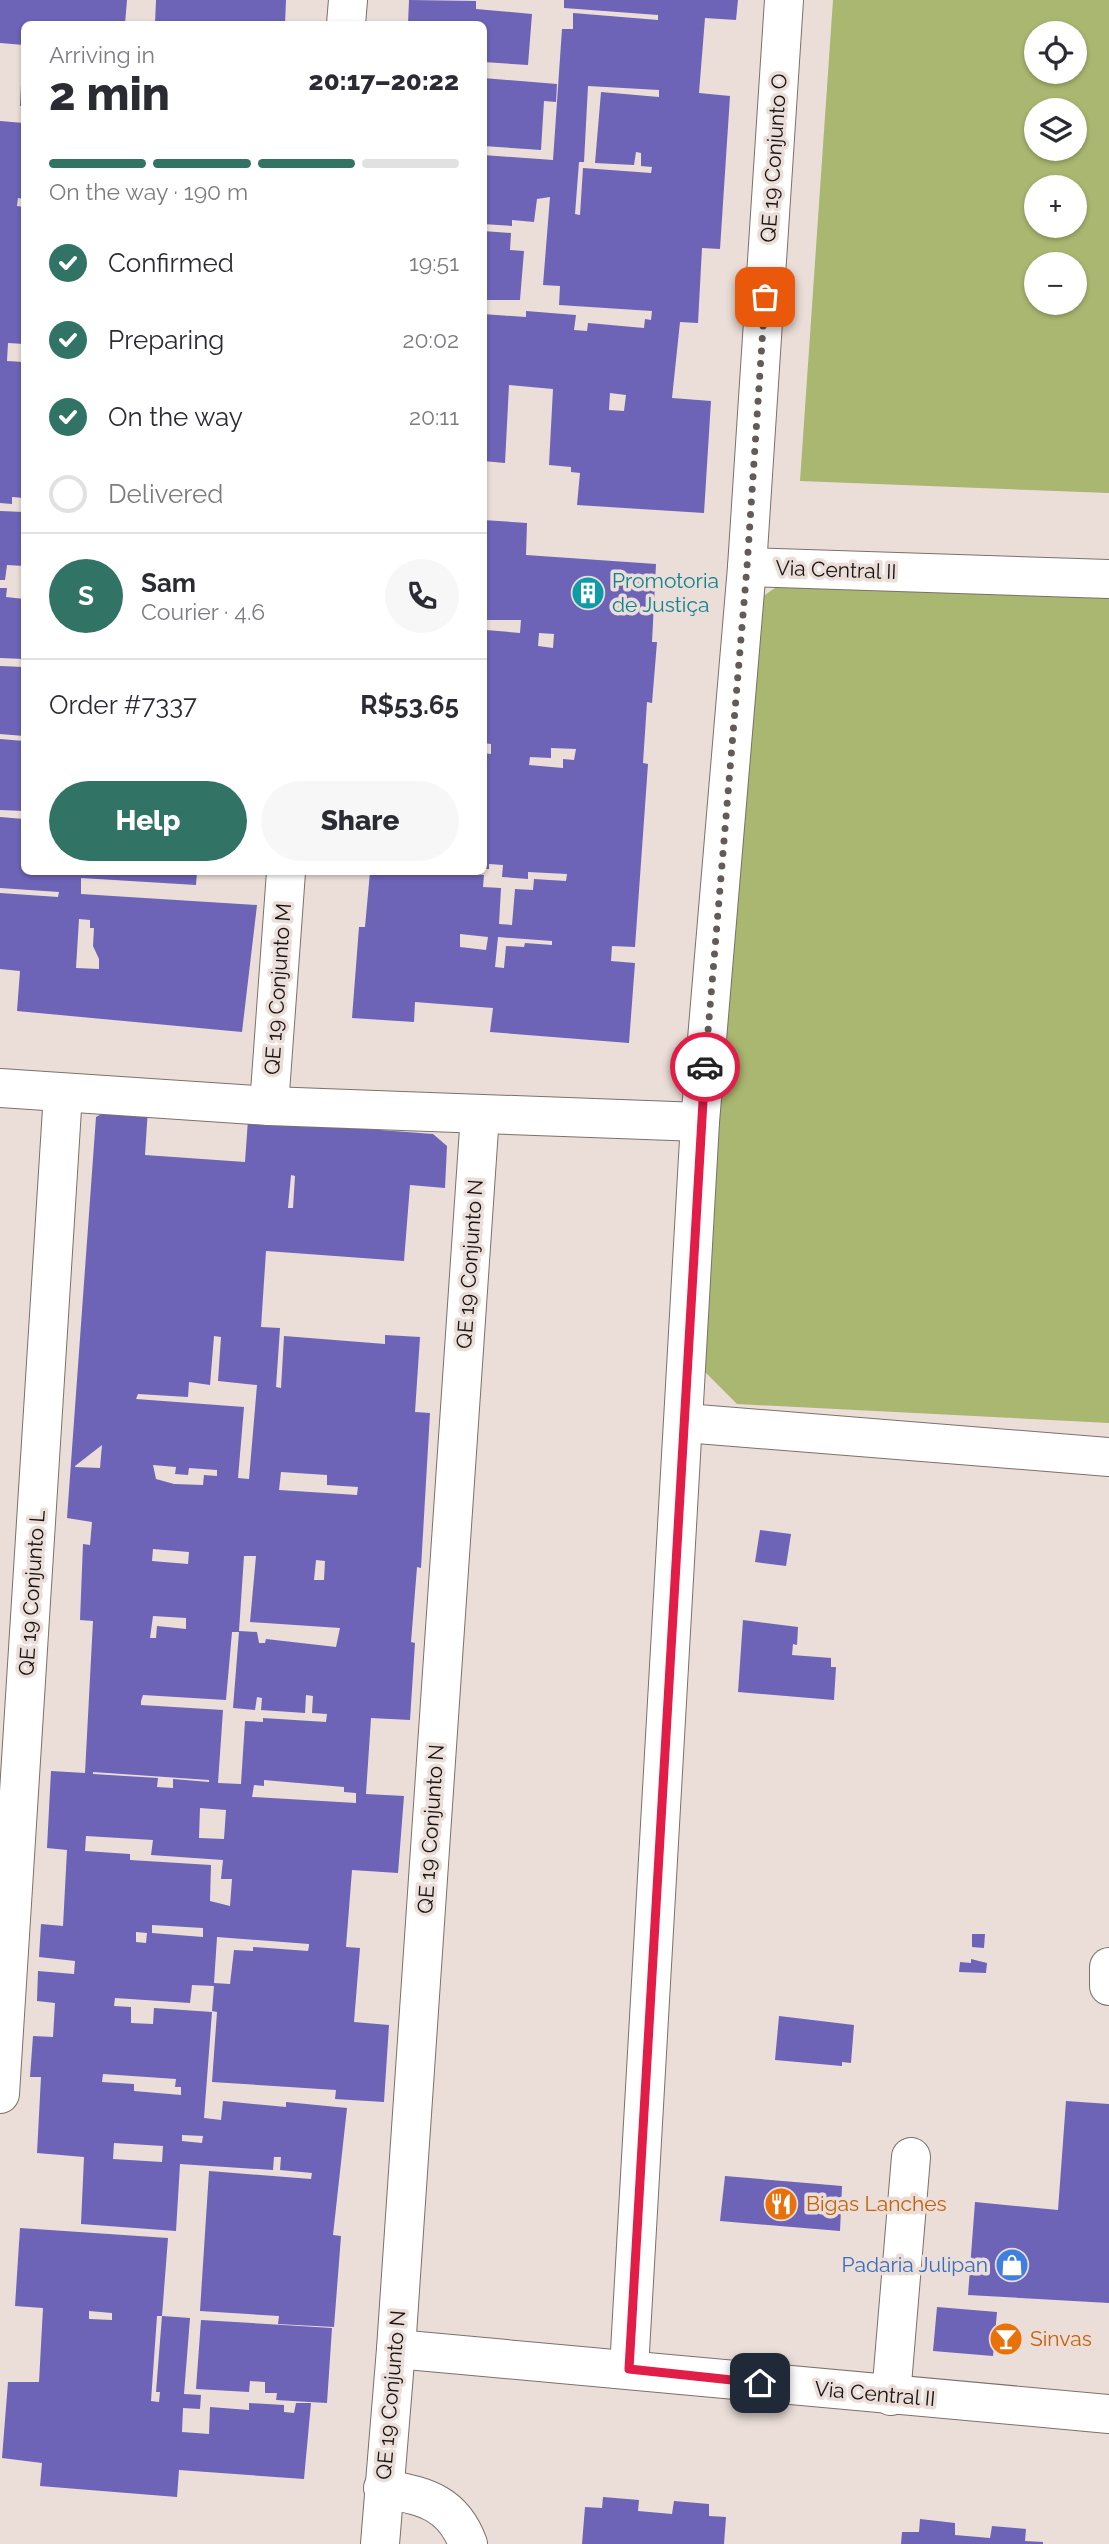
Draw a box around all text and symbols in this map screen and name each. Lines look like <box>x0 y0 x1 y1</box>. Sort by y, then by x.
map controls <box>1024 21 1087 315</box>
button: locate <box>1024 21 1087 84</box>
text: Arriving in <box>49 41 155 68</box>
text: 20:17–20:22 <box>309 66 459 96</box>
text: 2 min <box>49 67 170 121</box>
street label: QE 19 Conjunto O <box>755 73 792 243</box>
button: layers <box>1024 98 1087 161</box>
button: + <box>1024 175 1087 238</box>
text: On the way · 190 m <box>49 178 248 205</box>
icon: check <box>49 244 87 282</box>
text: Confirmed <box>108 248 234 278</box>
text: 19:51 <box>409 249 459 276</box>
button: − <box>1024 252 1087 315</box>
pin <box>735 267 795 327</box>
icon: bag <box>746 278 784 316</box>
icon: check <box>49 321 87 359</box>
text: Preparing <box>108 325 224 355</box>
text: 20:02 <box>403 326 459 353</box>
icon: check <box>49 398 87 436</box>
text: On the way <box>108 402 243 432</box>
text: 20:11 <box>409 403 459 430</box>
text: Delivered <box>108 479 223 509</box>
street label: Via Central II <box>775 555 897 584</box>
button: phone <box>385 559 459 633</box>
text: Sam <box>141 568 196 598</box>
place label: Promotoria de Justiça <box>612 568 719 617</box>
building icon: Promotoria de Justiça <box>569 574 607 612</box>
text: S <box>78 581 94 611</box>
text: Courier · 4.6 <box>141 598 265 625</box>
text: Order #7337 <box>49 690 197 720</box>
text: R$53.65 <box>360 690 459 720</box>
button: Help <box>49 781 247 861</box>
button: Share <box>261 781 459 861</box>
street label: QE 19 Conjunto M <box>259 902 296 1076</box>
courier <box>670 1032 740 1102</box>
icon: car <box>686 1048 724 1086</box>
street label: QE 19 Conjunto N <box>451 1178 488 1350</box>
street label: QE 19 Conjunto L <box>13 1509 50 1677</box>
street label: QE 19 Conjunto N <box>412 1743 449 1915</box>
restaurant icon: Bigas Lanches <box>762 2185 800 2223</box>
place label: Bigas Lanches <box>806 2191 947 2216</box>
shop icon: Padaria Julipan <box>993 2246 1031 2284</box>
place label: Padaria Julipan <box>842 2252 988 2277</box>
street label: QE 19 Conjunto N <box>371 2309 410 2481</box>
bar icon: Sinvas <box>987 2320 1025 2358</box>
place label: Sinvas <box>1030 2326 1092 2351</box>
pin <box>730 2353 790 2413</box>
icon: home <box>741 2364 779 2402</box>
street label: Via Central II <box>814 2376 936 2411</box>

